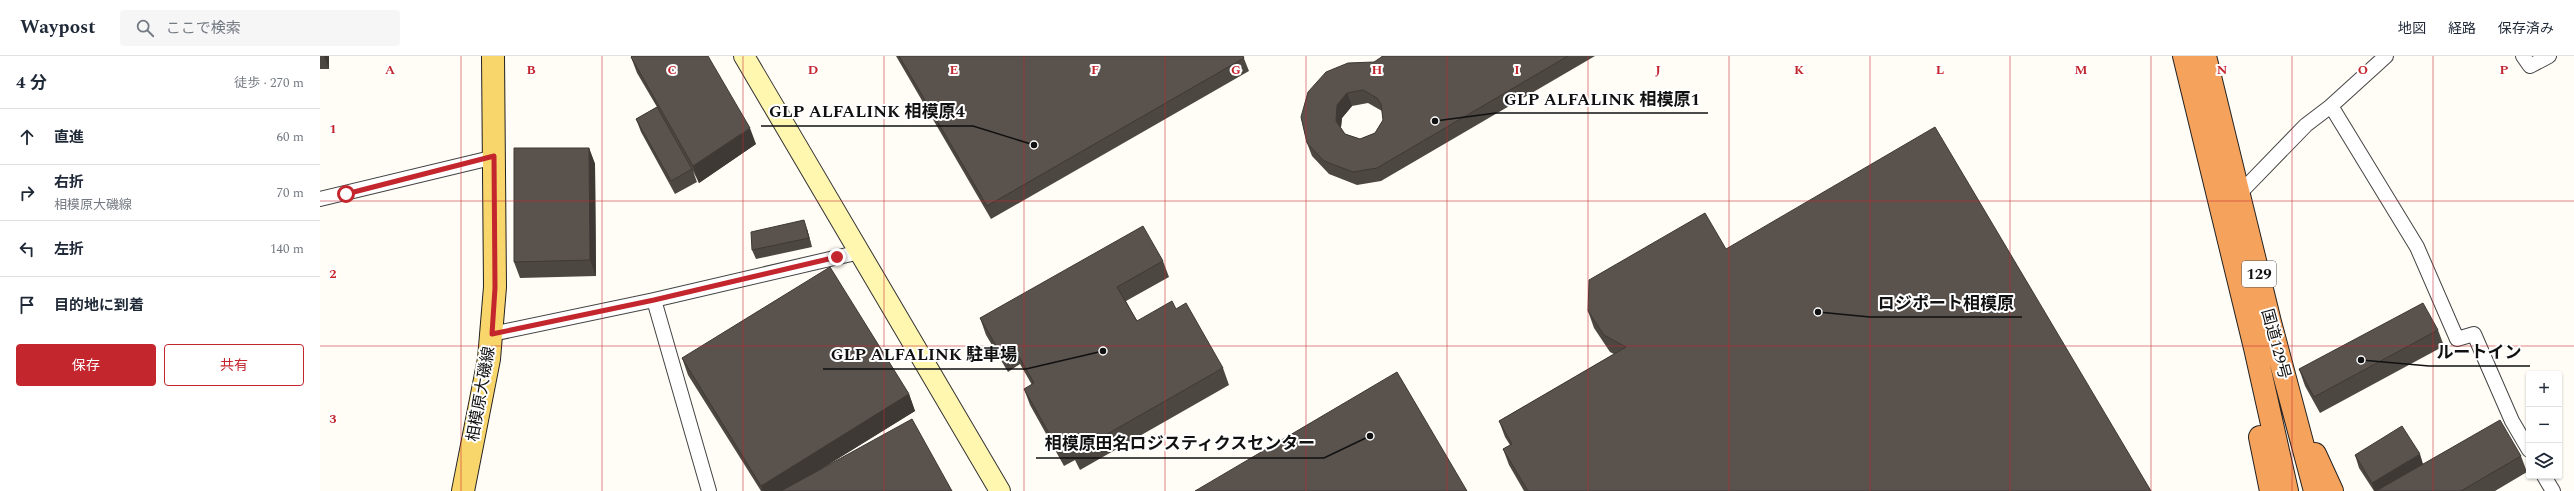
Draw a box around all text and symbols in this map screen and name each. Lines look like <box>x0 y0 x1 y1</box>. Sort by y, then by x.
search box <box>120 10 400 46</box>
text: Waypost <box>20 13 96 42</box>
icon: search <box>134 17 156 39</box>
text: ここで検索 <box>166 17 241 40</box>
text: 地図 <box>2398 18 2426 39</box>
text: 経路 <box>2448 18 2476 39</box>
text: 保存済み <box>2498 18 2554 39</box>
text: A <box>385 60 395 80</box>
text: B <box>526 60 536 80</box>
text: C <box>667 60 677 80</box>
text: D <box>808 60 818 80</box>
text: E <box>950 60 959 80</box>
text: F <box>1091 60 1099 80</box>
text: G <box>1231 60 1241 80</box>
text: H <box>1372 60 1383 80</box>
text: I <box>1514 60 1520 80</box>
text: J <box>1655 60 1661 80</box>
text: K <box>1794 60 1804 80</box>
text: L <box>1936 60 1944 80</box>
text: M <box>2075 60 2088 80</box>
text: N <box>2217 60 2228 80</box>
text: O <box>2358 60 2368 80</box>
text: P <box>2500 60 2509 80</box>
text: 4 分 <box>16 70 47 96</box>
text: 徒歩 · 270 m <box>234 73 304 93</box>
callout: GLP ALFALINK 相模原1 <box>1496 84 1708 113</box>
text: GLP ALFALINK 相模原1 <box>1504 87 1700 113</box>
callout: GLP ALFALINK 相模原4 <box>761 97 973 126</box>
text: GLP ALFALINK 相模原4 <box>769 99 965 125</box>
text: 1 <box>329 119 337 139</box>
icon: ahead <box>16 126 38 148</box>
text: 直進 <box>54 126 84 149</box>
text: 60 m <box>277 127 304 147</box>
text: 右折 <box>54 171 84 194</box>
icon: right <box>16 182 38 204</box>
text: 70 m <box>277 183 304 203</box>
route start <box>337 185 355 203</box>
text: 相模原大磯線 <box>54 195 132 215</box>
icon: left <box>16 238 38 260</box>
text: 左折 <box>54 238 84 261</box>
text: 140 m <box>270 239 304 259</box>
route end <box>828 248 846 266</box>
road number: 129 <box>2242 261 2276 287</box>
text: 2 <box>329 264 337 284</box>
callout: ロジポート相模原 <box>1870 288 2022 317</box>
text: ロジポート相模原 <box>1878 291 2014 317</box>
icon: arrive <box>16 294 38 316</box>
text: 目的地に到着 <box>54 294 144 317</box>
street label: 国道129号 <box>2255 306 2297 382</box>
callout: ルートイン <box>2429 337 2530 366</box>
callout: GLP ALFALINK 駐車場 <box>823 340 1026 369</box>
text: ルートイン <box>2437 340 2522 366</box>
text: GLP ALFALINK 駐車場 <box>831 342 1017 368</box>
button: 保存 <box>16 344 156 386</box>
button: 共有 <box>164 344 304 386</box>
street label: 相模原大磯線 <box>461 345 501 443</box>
map controls <box>2526 371 2562 479</box>
button: + <box>2526 371 2562 407</box>
button: − <box>2526 407 2562 443</box>
text: 3 <box>329 409 337 429</box>
callout: 相模原田名ロジスティクスセンター <box>1036 429 1324 458</box>
text: 相模原田名ロジスティクスセンター <box>1045 431 1315 457</box>
button: layers <box>2526 443 2562 479</box>

